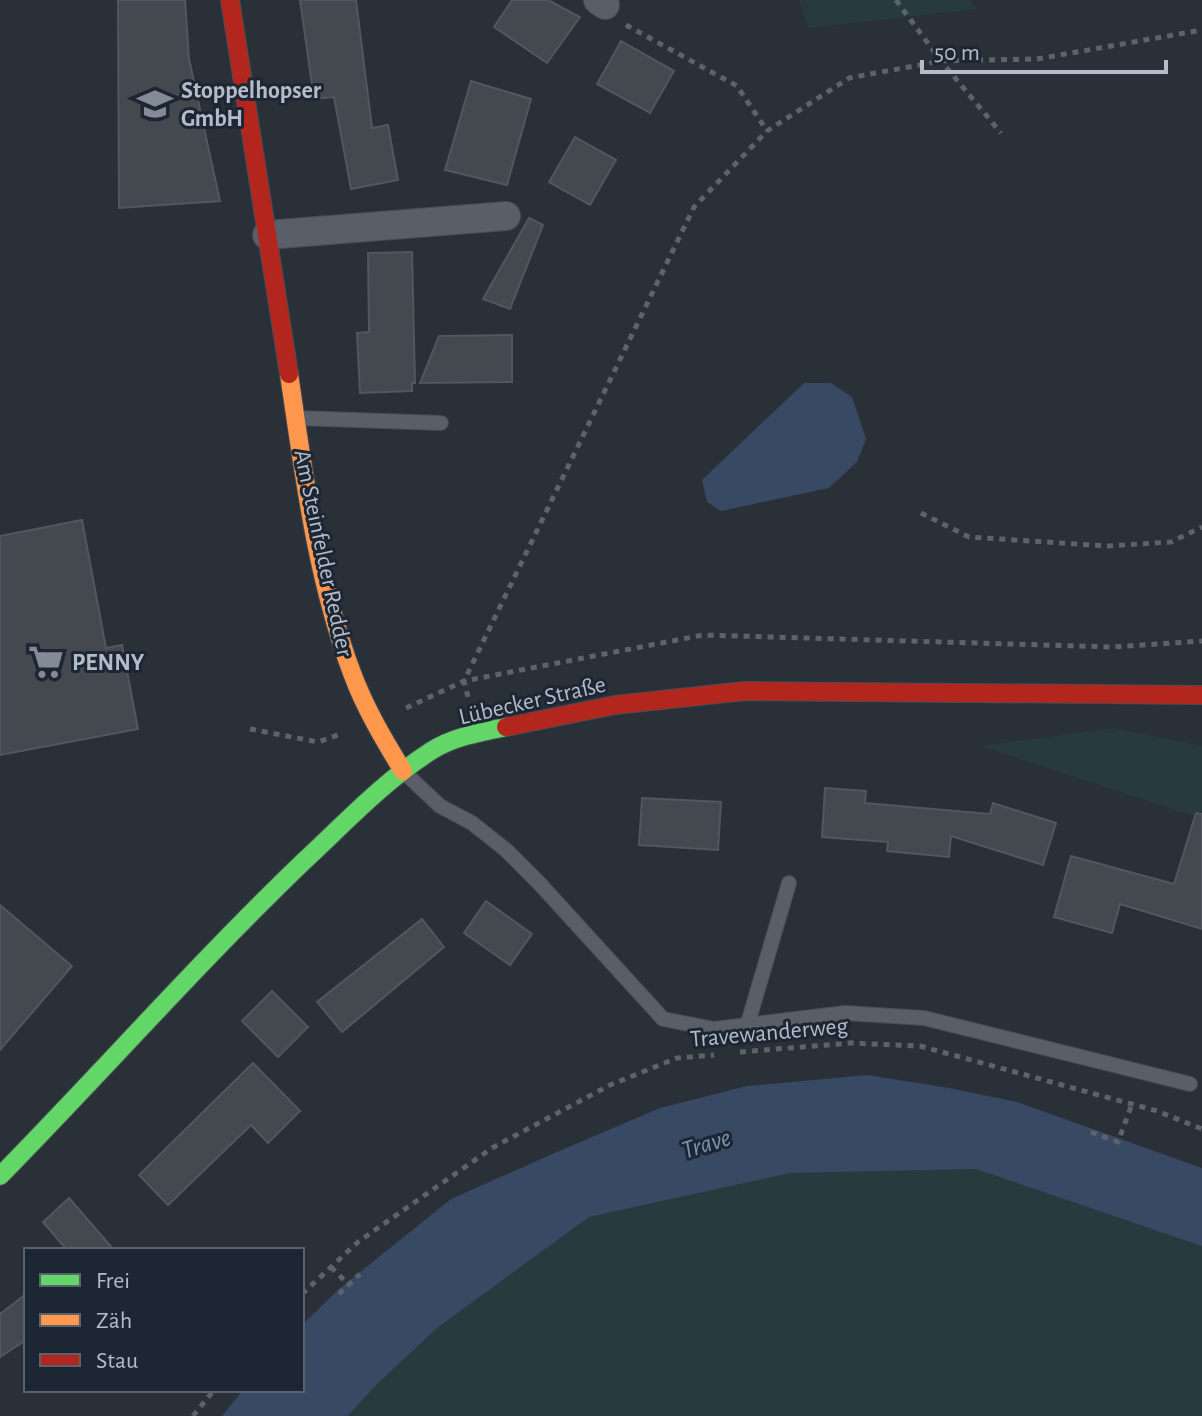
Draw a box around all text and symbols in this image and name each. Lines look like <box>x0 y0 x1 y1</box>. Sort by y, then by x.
scale bar <box>922 24 1166 74</box>
text: 50 m <box>934 41 980 65</box>
place label: Stoppelhopser GmbH <box>181 79 322 131</box>
school or university icon: Stoppelhopser GmbH <box>136 85 174 123</box>
street label: Am Steinfelder Redder <box>289 448 357 659</box>
supermarket icon: PENNY <box>27 643 65 681</box>
place label: PENNY <box>72 651 145 675</box>
street label: Lübecker Straße <box>456 672 608 730</box>
street label: Travewanderweg <box>689 1014 849 1052</box>
water label: Trave <box>679 1124 734 1164</box>
legend <box>24 1248 304 1392</box>
text: Frei <box>96 1269 130 1293</box>
text: Zäh <box>96 1309 132 1333</box>
text: Stau <box>96 1349 138 1373</box>

